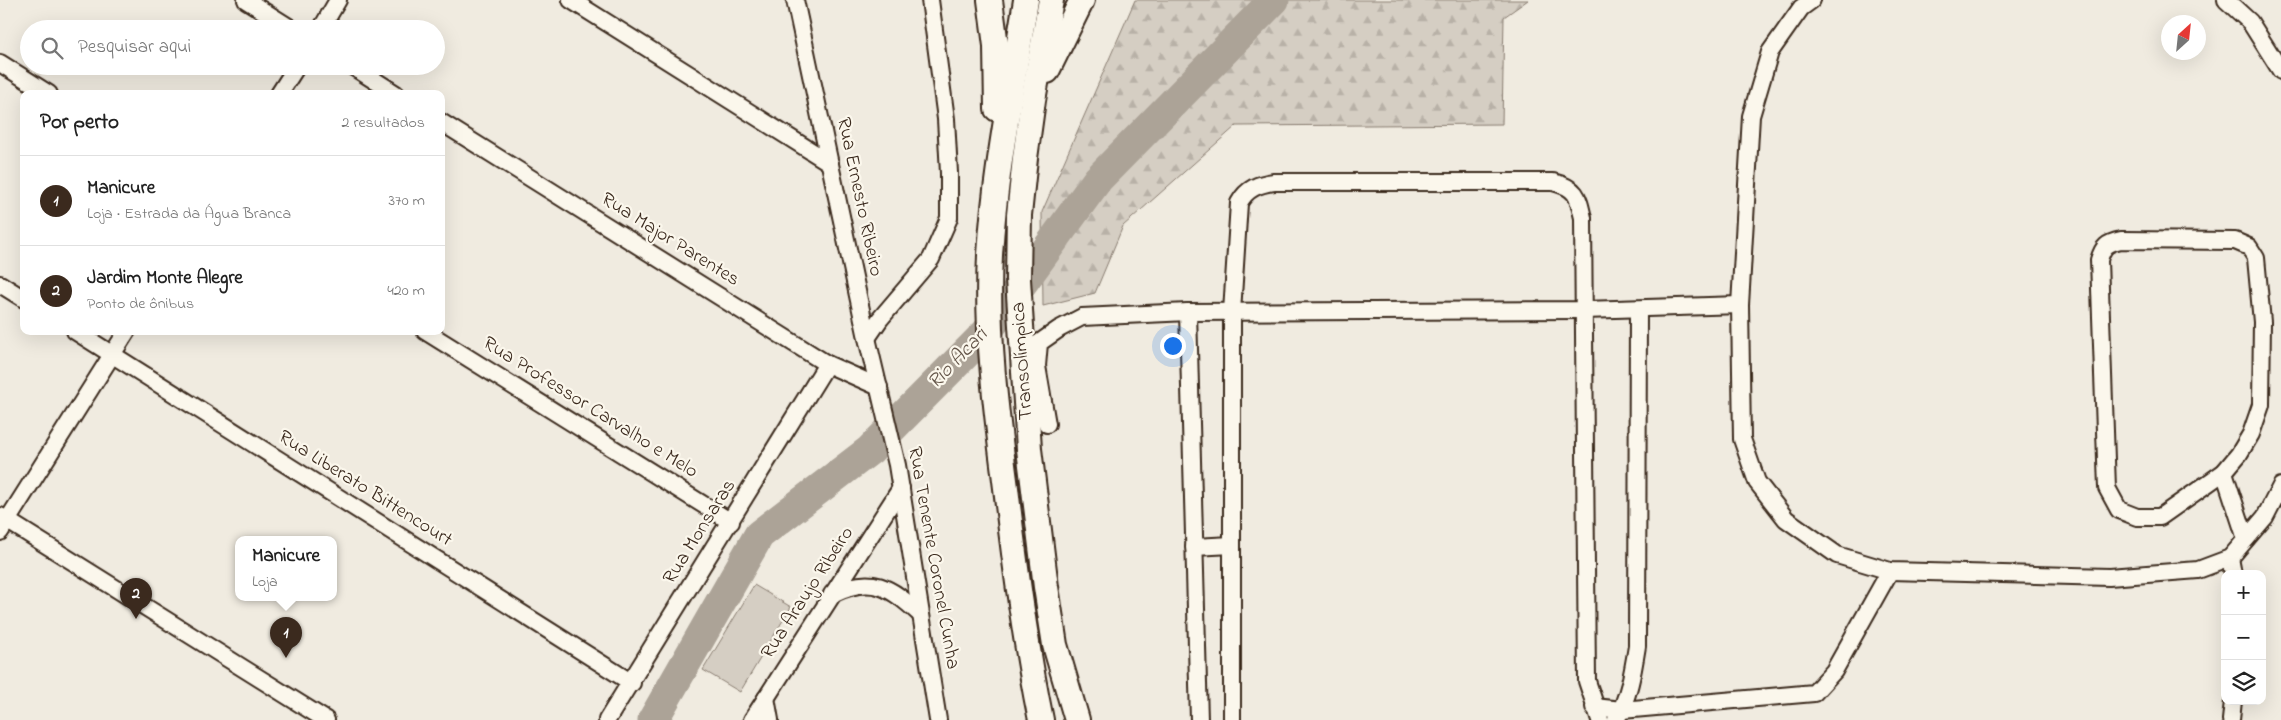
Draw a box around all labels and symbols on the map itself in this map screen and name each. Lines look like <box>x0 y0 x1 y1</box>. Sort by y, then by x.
north arrow <box>2161 15 2206 60</box>
street label: Rua Ernesto Ribeiro <box>828 115 890 279</box>
street label: Rua Major Parentes <box>595 186 745 294</box>
street label: TransOlímpica <box>1004 301 1042 421</box>
water label: Rio Acari <box>921 320 997 397</box>
street label: Rua Professor Carvalho e Melo <box>477 330 703 486</box>
your location <box>1160 333 1186 359</box>
street label: Rua Liberato Bittencourt <box>272 424 458 555</box>
street label: Rua Tenente Coronel Cunha <box>899 444 967 672</box>
street label: Rua Monsaras <box>656 474 744 590</box>
street label: Rua Araujo Ribeiro <box>754 521 862 665</box>
pin: 2 <box>120 578 152 619</box>
pin: 1 <box>270 617 302 658</box>

